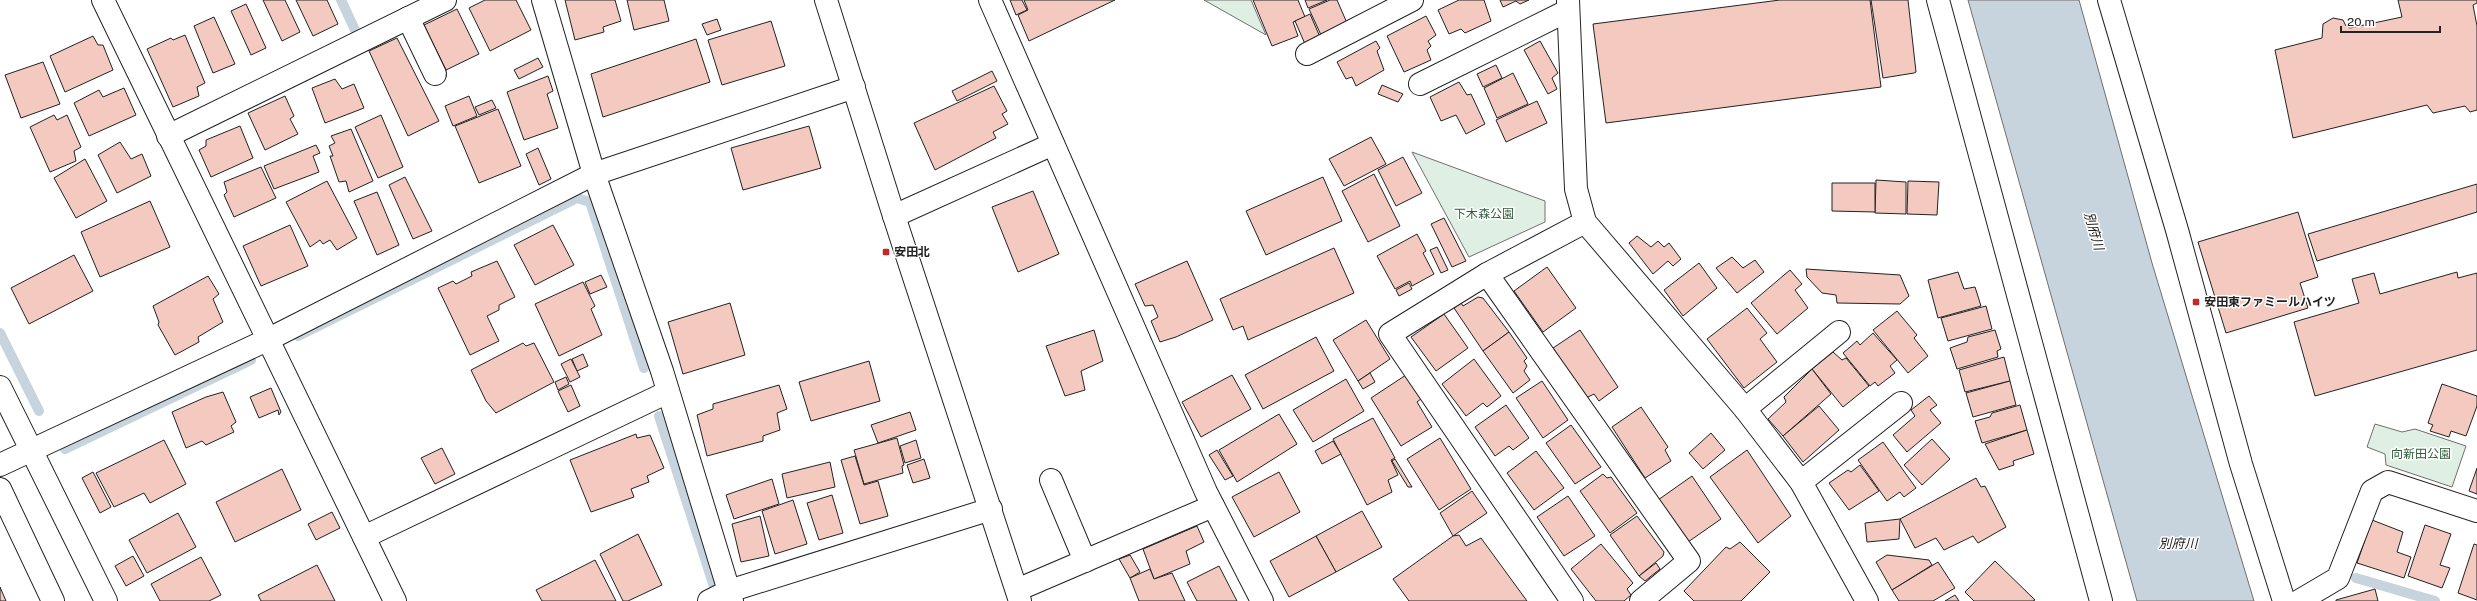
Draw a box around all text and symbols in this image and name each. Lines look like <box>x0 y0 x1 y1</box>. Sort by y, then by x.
scale bar <box>2341 8 2440 34</box>
text: 20 m <box>2347 15 2375 29</box>
park label: 下木森公園 <box>1454 207 1514 221</box>
water label: 別府川 <box>2081 210 2107 254</box>
place label: 安田北 <box>894 245 930 259</box>
marker: 安田北 <box>881 247 891 257</box>
place label: 安田東ファミールハイツ <box>2204 295 2336 309</box>
marker: 安田東ファミールハイツ <box>2191 297 2201 307</box>
park label: 向新田公園 <box>2391 447 2451 461</box>
water label: 別府川 <box>2158 536 2199 551</box>

